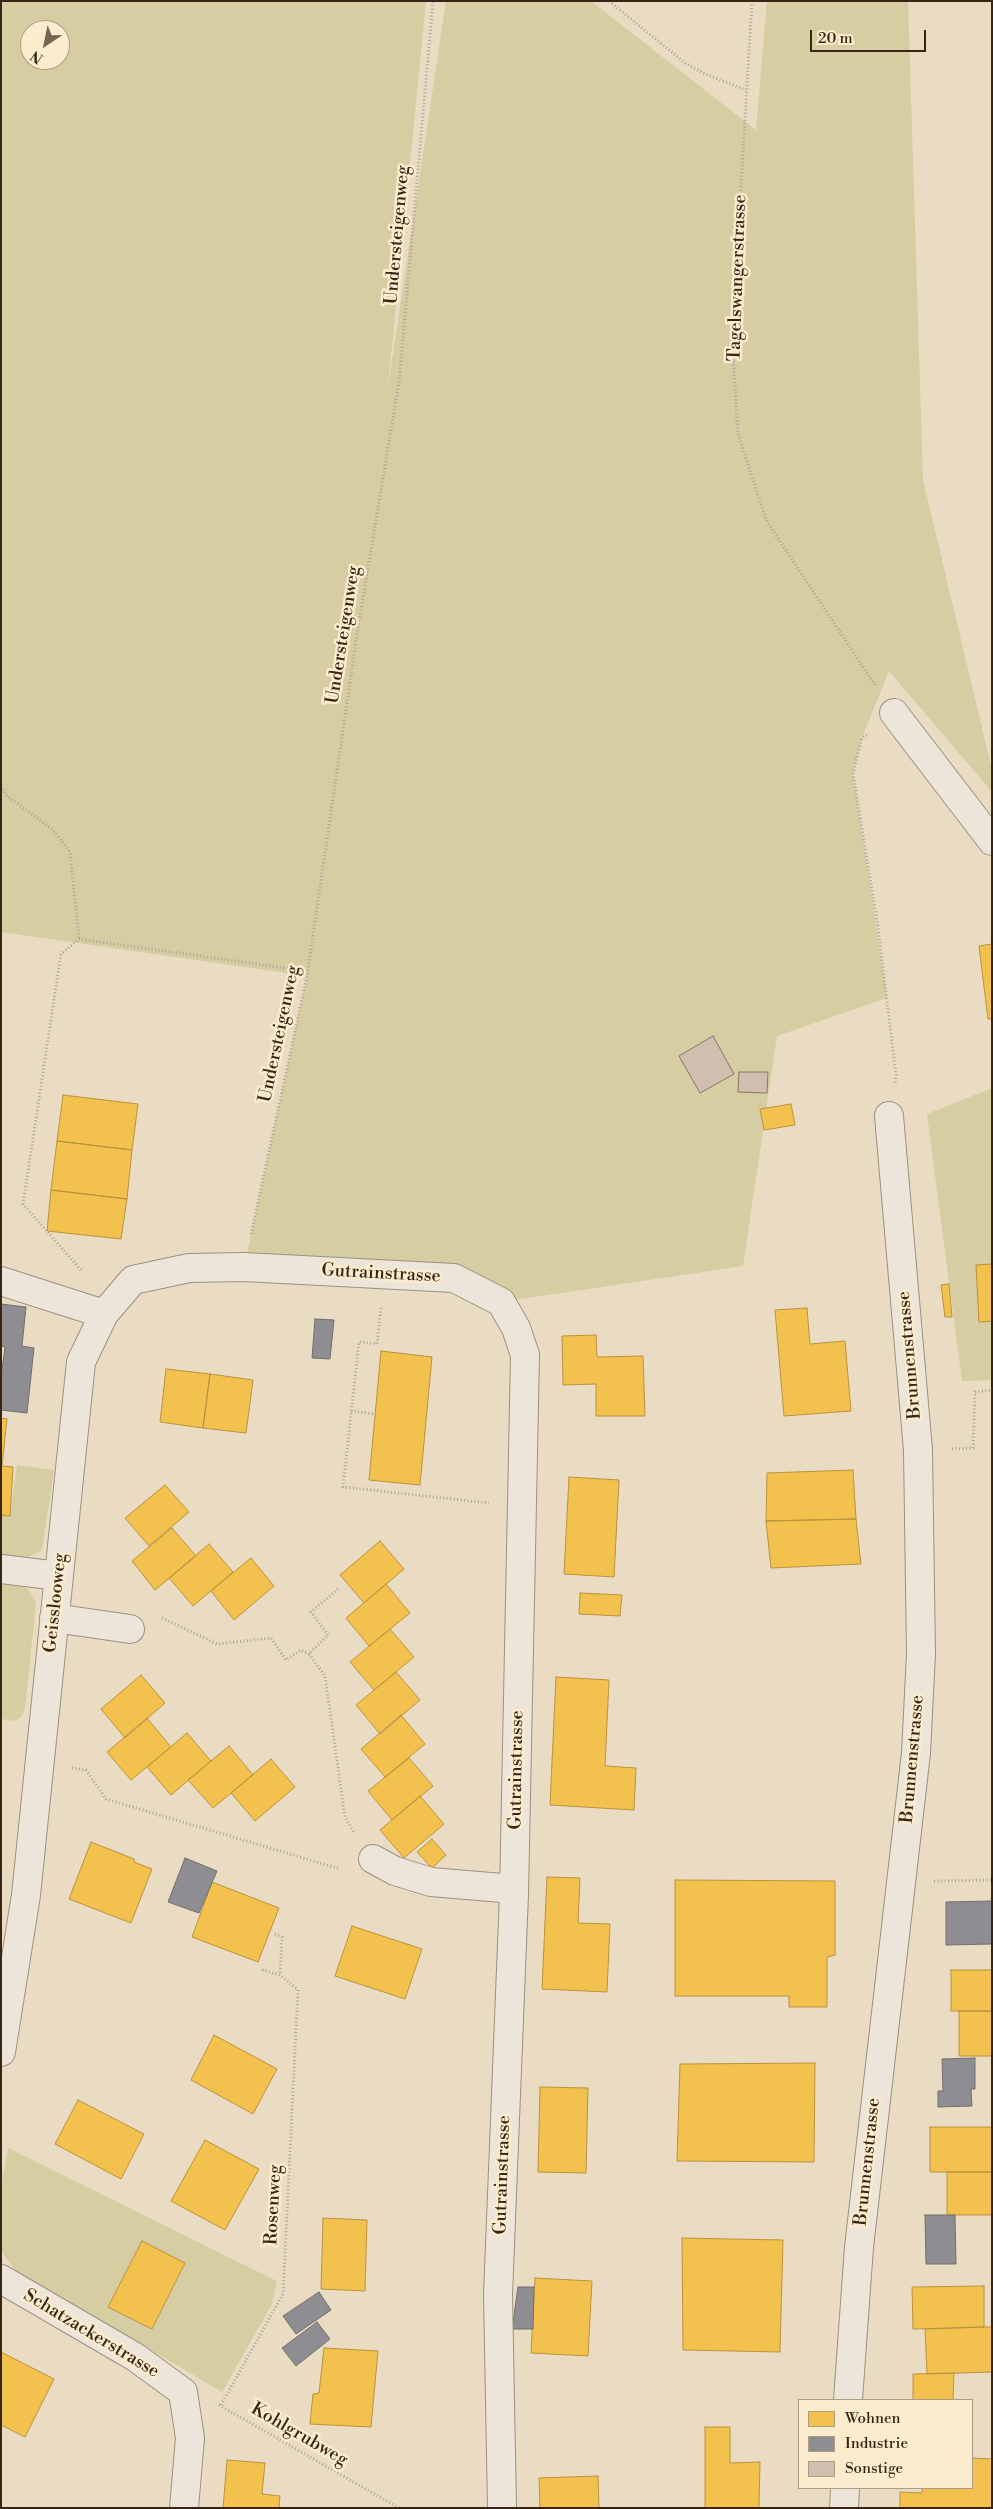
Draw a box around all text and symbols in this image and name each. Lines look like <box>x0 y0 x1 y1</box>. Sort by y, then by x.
north arrow <box>20 20 70 70</box>
scale bar <box>813 20 929 52</box>
text: 20 m <box>818 29 853 48</box>
text: N <box>28 46 47 67</box>
street label: Understeigenweg <box>381 165 415 305</box>
street label: Tagelswangerstrasse <box>724 194 752 362</box>
street label: Understeigenweg <box>322 564 366 706</box>
street label: Understeigenweg <box>255 964 305 1104</box>
street label: Gutrainstrasse <box>321 1260 441 1288</box>
street label: Brunnenstrasse <box>894 1290 926 1420</box>
street label: Geisslooweg <box>40 1552 72 1654</box>
street label: Brunnenstrasse <box>897 1694 929 1824</box>
street label: Gutrainstrasse <box>505 1710 529 1830</box>
street label: Brunnenstrasse <box>851 2097 885 2227</box>
street label: Gutrainstrasse <box>490 2115 516 2235</box>
street label: Rosenweg <box>261 2164 287 2246</box>
street label: Schatzackerstrasse <box>19 2285 163 2383</box>
street label: Kohlgrubweg <box>247 2399 351 2471</box>
legend <box>798 2399 973 2489</box>
text: Wohnen <box>845 2409 900 2428</box>
text: Industrie <box>845 2434 908 2453</box>
text: Sonstige <box>845 2459 903 2478</box>

